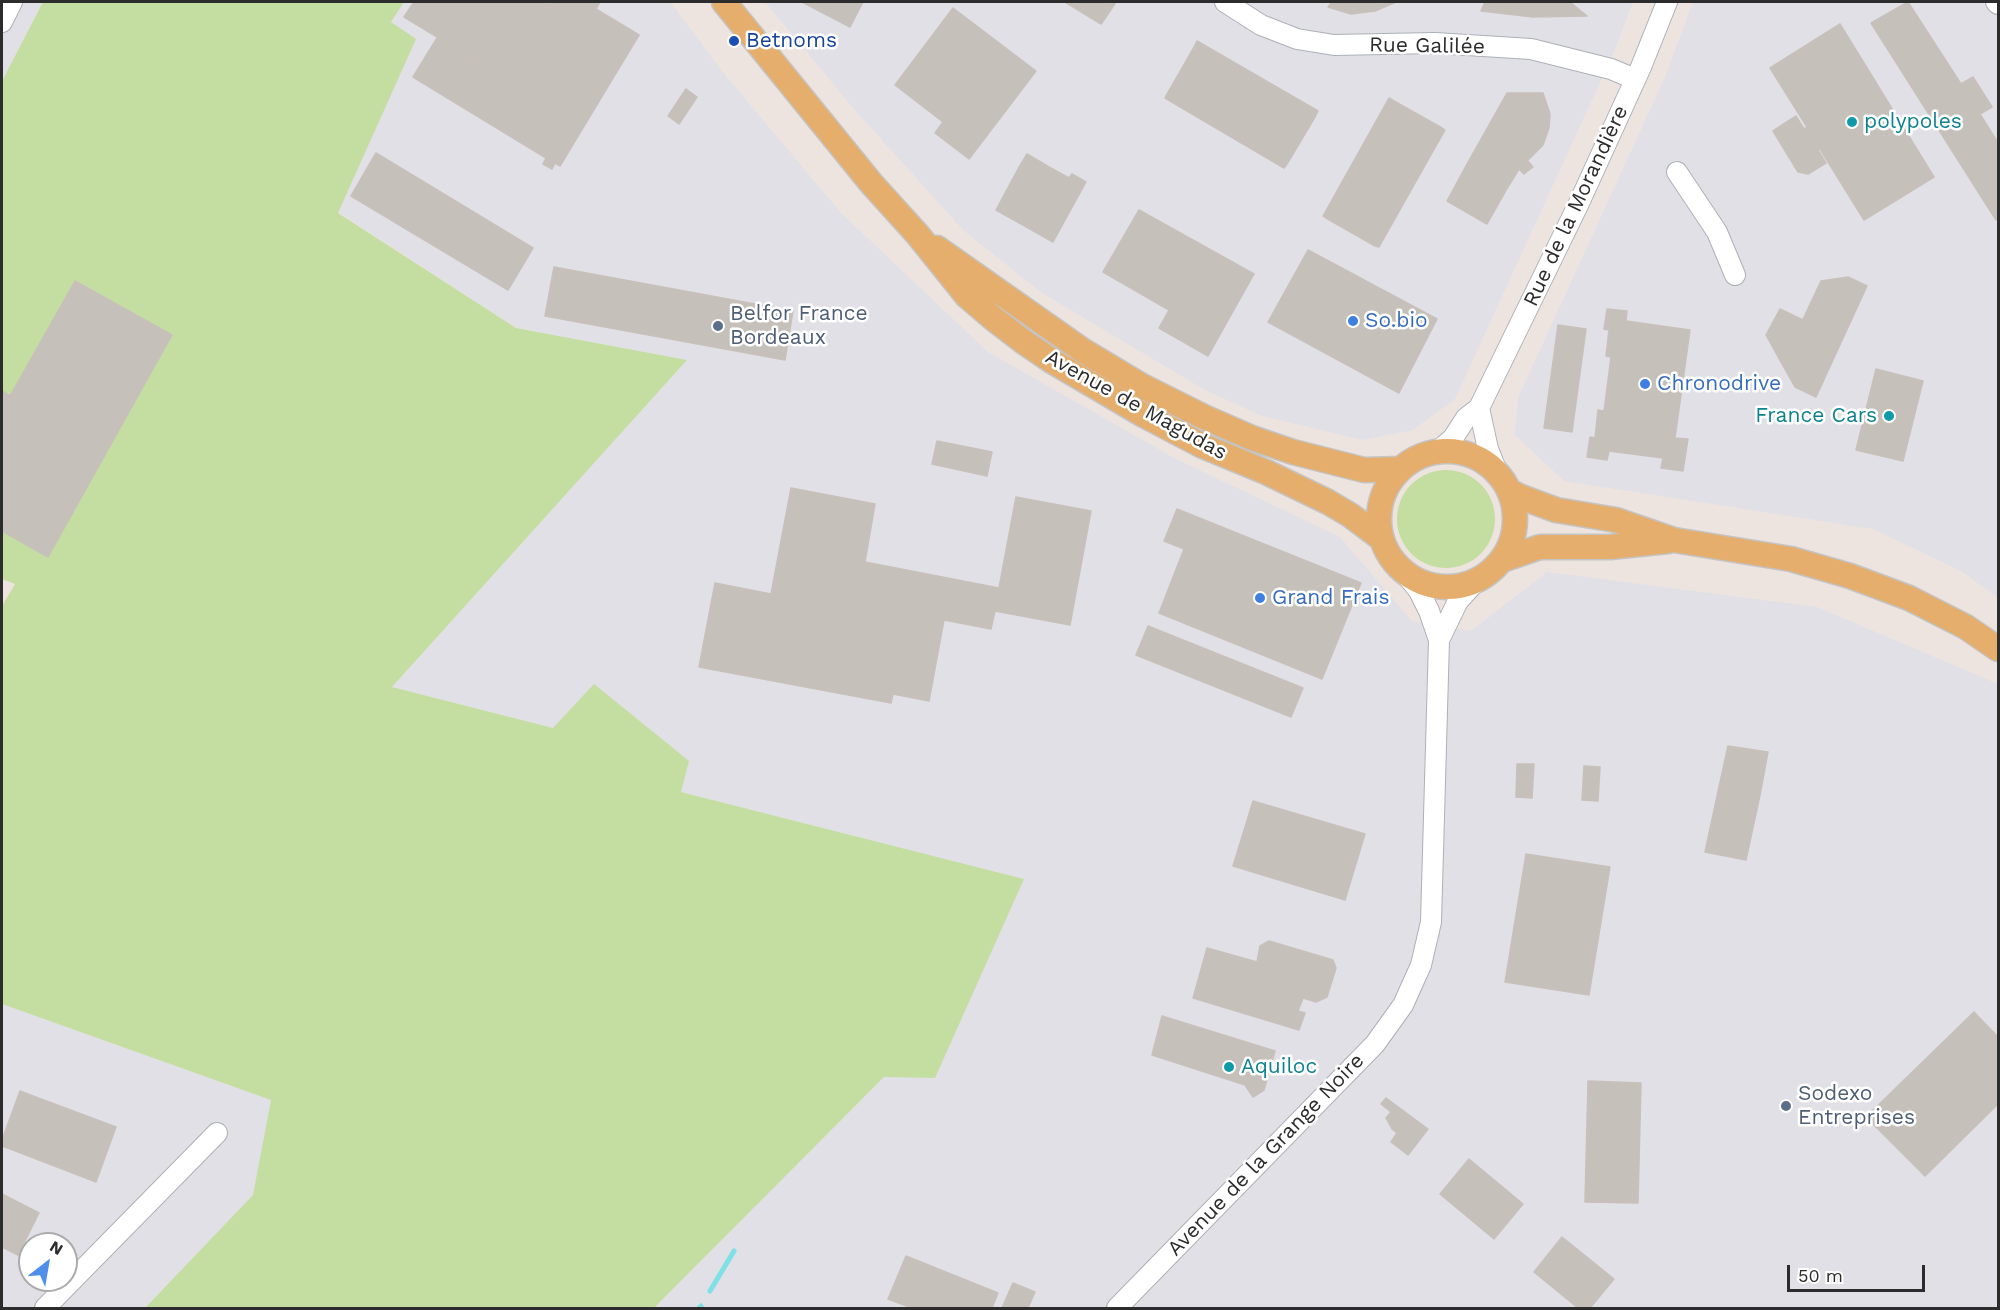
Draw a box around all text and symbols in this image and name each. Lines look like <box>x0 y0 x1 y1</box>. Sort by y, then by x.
place label: Betnoms <box>746 28 837 54</box>
street label: Rue Galilée <box>1369 32 1485 60</box>
marker: Betnoms <box>727 34 741 48</box>
street label: Rue de la Morandière <box>1518 102 1634 310</box>
place label: polypoles <box>1864 109 1962 135</box>
marker: polypoles <box>1845 115 1859 129</box>
place label: Belfor France Bordeaux <box>730 301 868 351</box>
place label: So.bio <box>1365 308 1428 334</box>
marker: So.bio <box>1346 314 1360 328</box>
marker: Belfor France Bordeaux <box>711 319 725 333</box>
street label: Avenue de Magudas <box>1041 345 1231 465</box>
place label: Chronodrive <box>1657 371 1781 397</box>
marker: Chronodrive <box>1638 377 1652 391</box>
place label: France Cars <box>1755 403 1877 429</box>
marker: France Cars <box>1882 409 1896 423</box>
place label: Grand Frais <box>1272 585 1389 611</box>
marker: Grand Frais <box>1253 591 1267 605</box>
street label: Avenue de la Grange Noire <box>1162 1048 1370 1262</box>
place label: Aquiloc <box>1241 1054 1317 1080</box>
marker: Aquiloc <box>1222 1060 1236 1074</box>
place label: Sodexo Entreprises <box>1798 1081 1915 1131</box>
marker: Sodexo Entreprises <box>1779 1099 1793 1113</box>
north arrow <box>18 1232 78 1292</box>
text: N <box>47 1237 66 1259</box>
scale bar <box>1790 1253 1928 1291</box>
text: 50 m <box>1798 1265 1843 1286</box>

